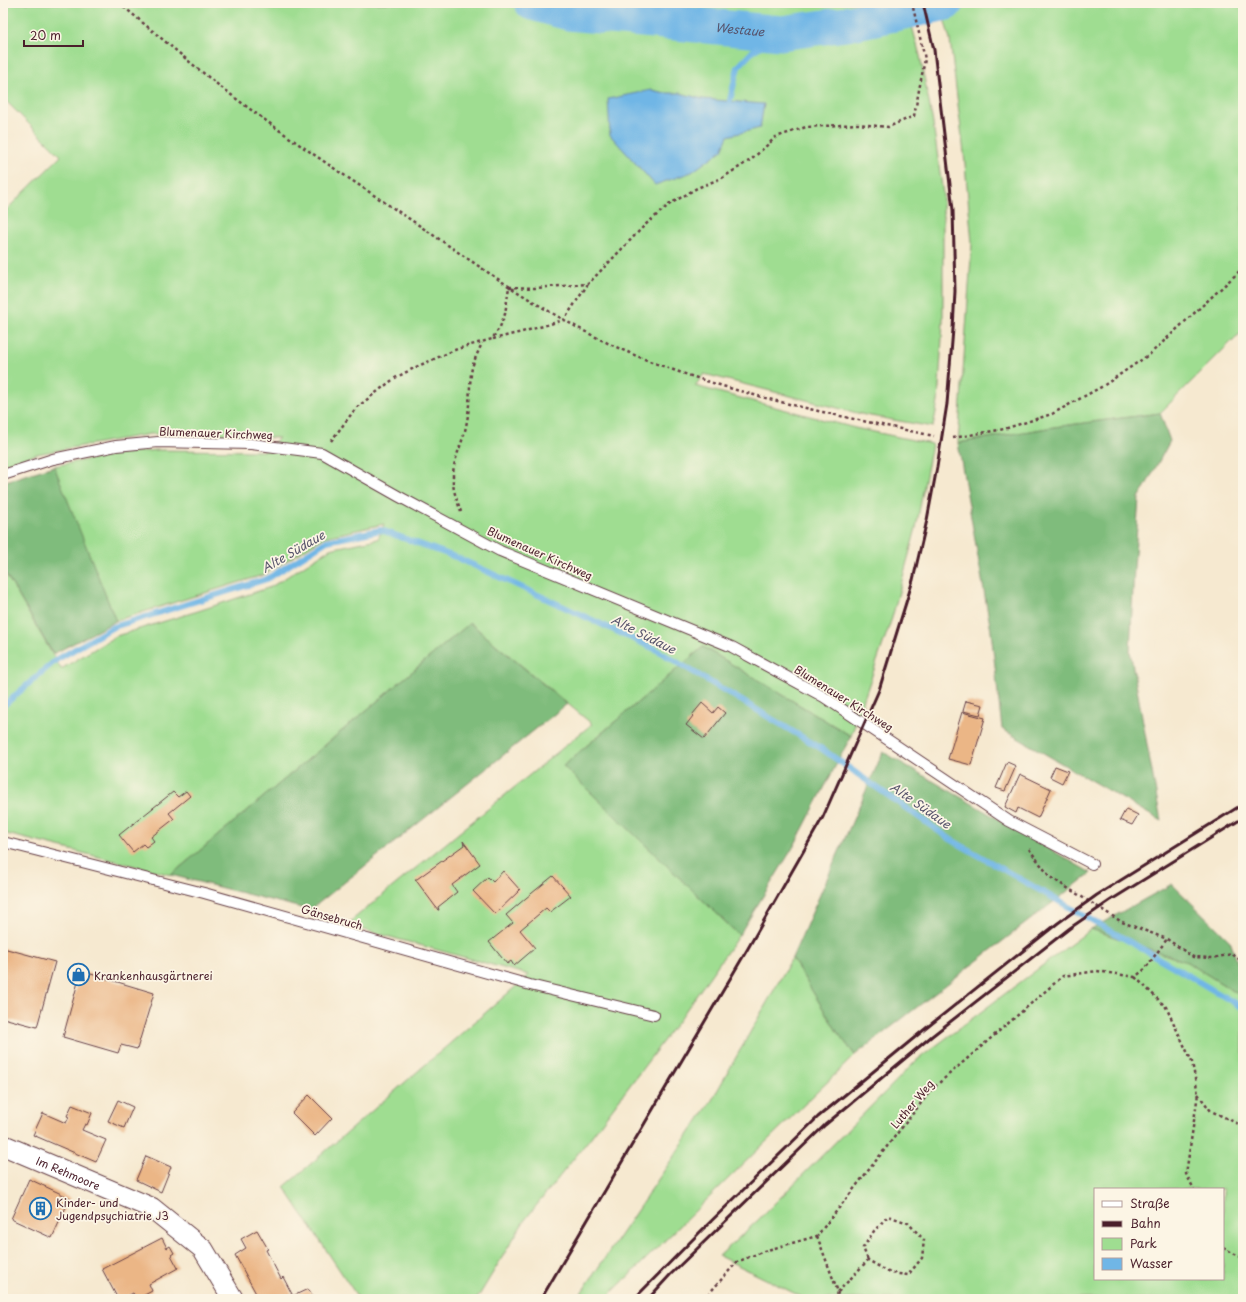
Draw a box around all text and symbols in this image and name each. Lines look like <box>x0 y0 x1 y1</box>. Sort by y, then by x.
water label: Westaue <box>714 18 766 40</box>
scale bar <box>24 22 83 48</box>
text: 20 m <box>30 26 61 44</box>
street label: Blumenauer Kirchweg <box>159 423 273 443</box>
street label: Blumenauer Kirchweg <box>485 522 595 584</box>
water label: Alte Südaue <box>258 525 328 576</box>
water label: Alte Südaue <box>609 610 680 658</box>
street label: Blumenauer Kirchweg <box>791 661 897 735</box>
water label: Alte Südaue <box>887 777 955 833</box>
street label: Gänsebruch <box>299 900 365 934</box>
shop icon: Krankenhausgärtnerei <box>65 962 91 988</box>
place label: Krankenhausgärtnerei <box>94 967 213 984</box>
street label: Luther Weg <box>886 1076 938 1132</box>
street label: Im Rehmoore <box>34 1151 103 1194</box>
legend <box>1094 1188 1224 1280</box>
place label: Kinder- und Jugendpsychiatrie J3 <box>56 1194 169 1224</box>
text: Straße <box>1130 1194 1170 1212</box>
building icon: Kinder- und Jugendpsychiatrie J3 <box>28 1195 54 1221</box>
text: Bahn <box>1130 1214 1161 1232</box>
text: Park <box>1130 1234 1157 1252</box>
text: Wasser <box>1130 1254 1173 1272</box>

